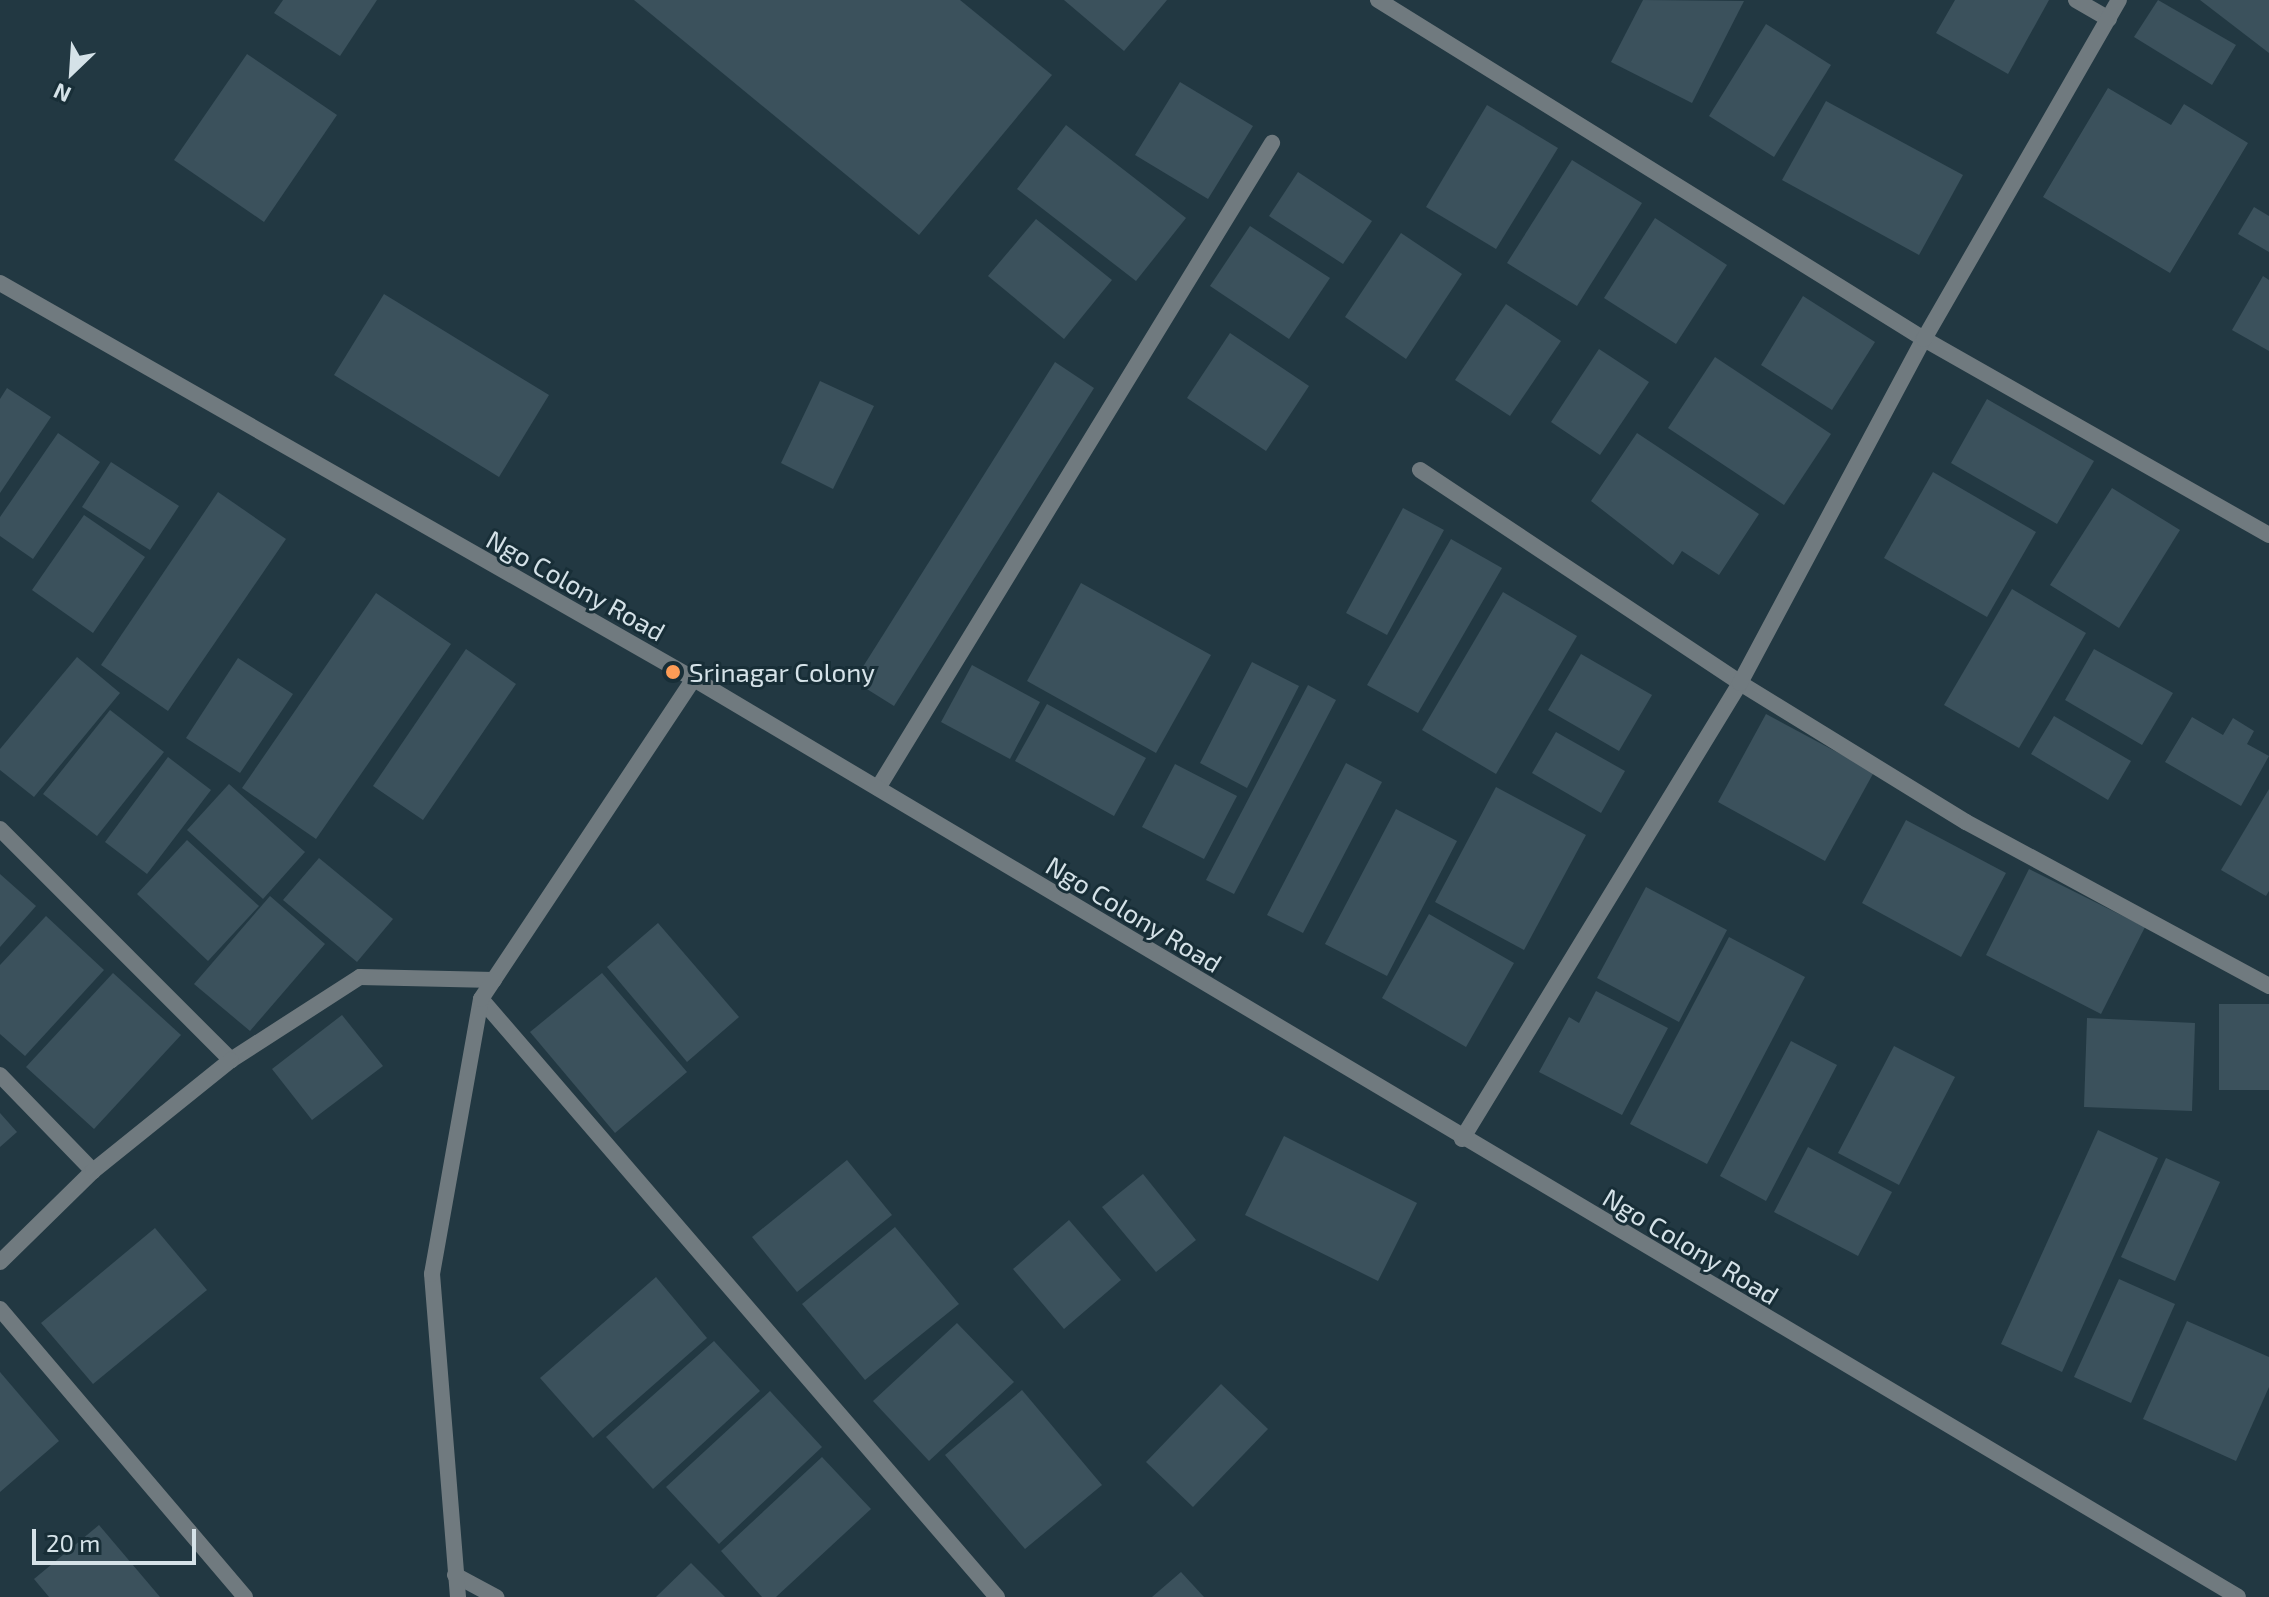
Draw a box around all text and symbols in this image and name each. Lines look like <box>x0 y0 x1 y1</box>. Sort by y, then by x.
north arrow <box>32 32 112 112</box>
text: N <box>49 79 75 109</box>
street label: Ngo Colony Road <box>481 523 671 647</box>
place label: Srinagar Colony <box>689 656 876 688</box>
marker: Srinagar Colony <box>664 663 682 681</box>
street label: Ngo Colony Road <box>1040 849 1228 979</box>
street label: Ngo Colony Road <box>1597 1181 1785 1311</box>
scale bar <box>36 1513 200 1563</box>
text: 20 m <box>46 1528 100 1557</box>

